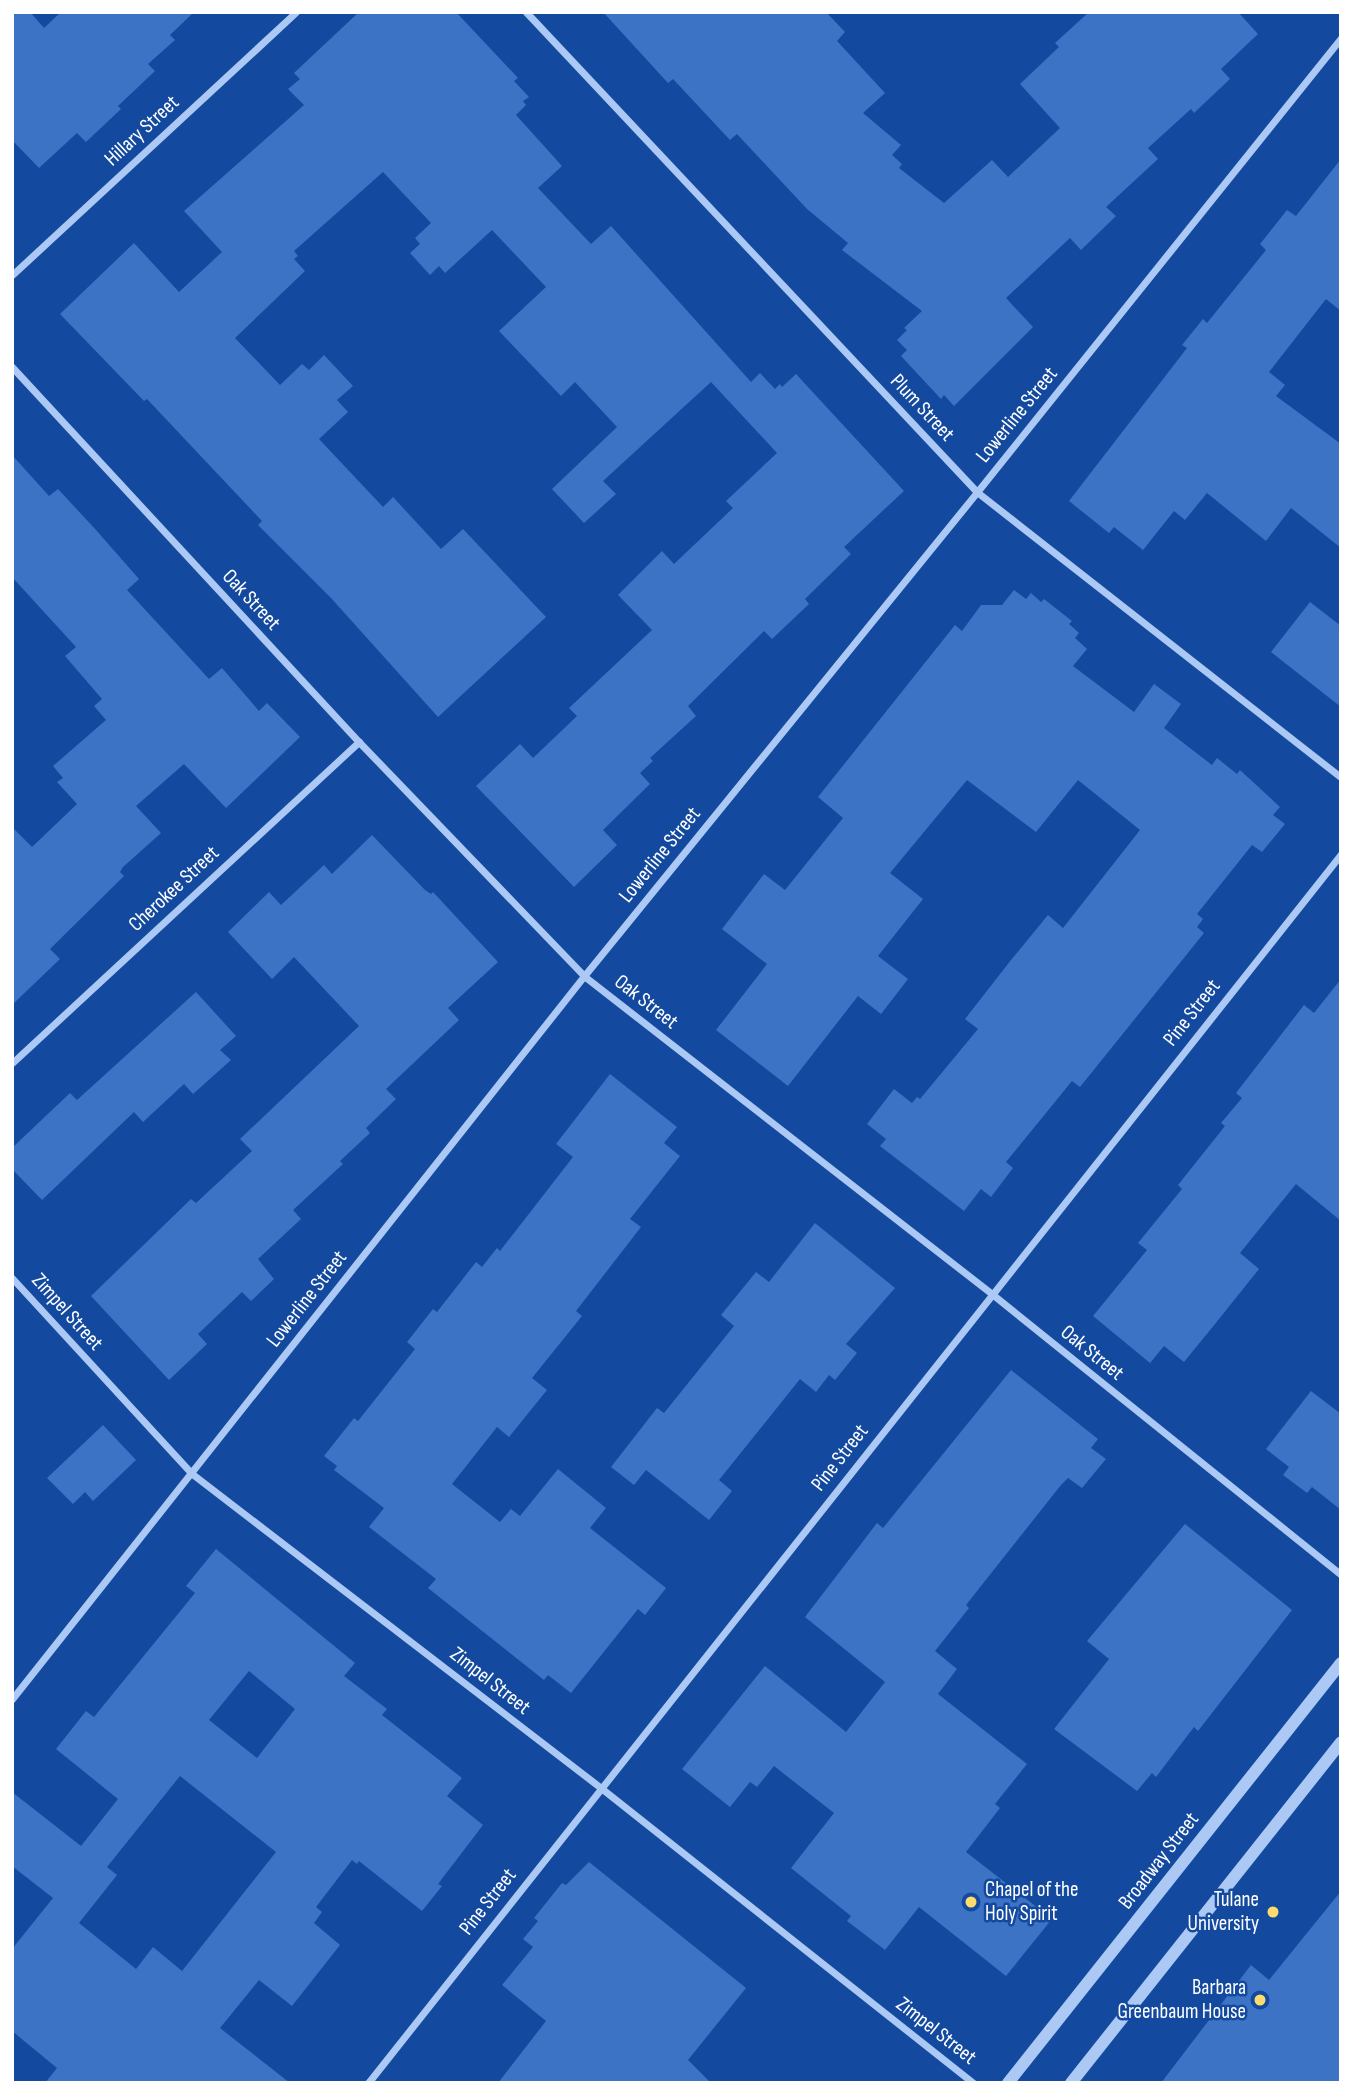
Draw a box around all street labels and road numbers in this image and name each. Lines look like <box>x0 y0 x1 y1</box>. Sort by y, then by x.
street label: Hillary Street <box>100 90 184 172</box>
street label: Lowerline Street <box>971 362 1063 468</box>
street label: Plum Street <box>885 369 959 447</box>
street label: Oak Street <box>217 564 285 636</box>
street label: Lowerline Street <box>614 802 706 908</box>
street label: Cherokee Street <box>124 841 224 937</box>
street label: Oak Street <box>609 969 683 1035</box>
street label: Pine Street <box>1158 975 1226 1051</box>
street label: Lowerline Street <box>261 1246 353 1352</box>
street label: Zimpel Street <box>26 1268 108 1356</box>
street label: Oak Street <box>1055 1320 1129 1386</box>
street label: Pine Street <box>806 1420 874 1496</box>
street label: Zimpel Street <box>445 1642 535 1720</box>
street label: Broadway Street <box>1113 1808 1205 1914</box>
street label: Pine Street <box>454 1864 522 1940</box>
street label: Zimpel Street <box>891 1992 981 2070</box>

